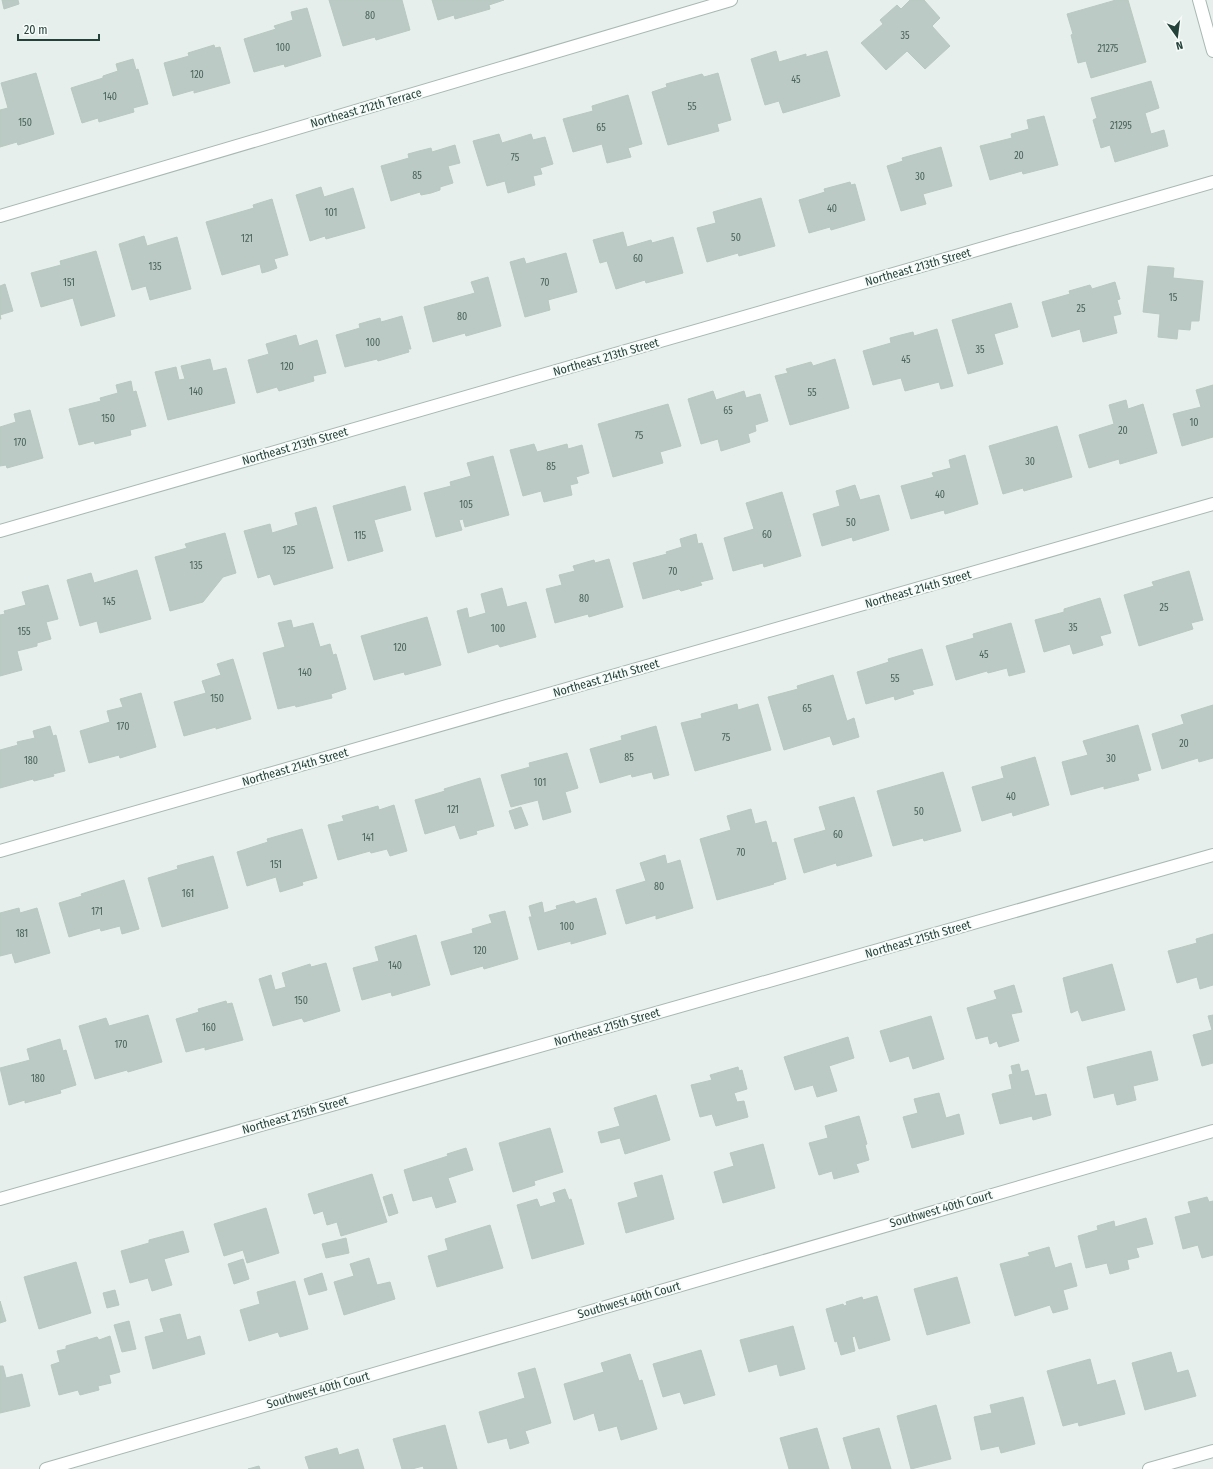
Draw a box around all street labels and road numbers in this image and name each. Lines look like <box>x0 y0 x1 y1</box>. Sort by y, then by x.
street label: Northeast 212th Terrace <box>309 85 423 131</box>
street label: Northeast 213th Street <box>864 245 972 289</box>
street label: Northeast 213th Street <box>552 335 660 379</box>
street label: Northeast 213th Street <box>241 424 349 468</box>
street label: Northeast 214th Street <box>863 567 973 611</box>
street label: Northeast 214th Street <box>551 656 661 700</box>
street label: Northeast 214th Street <box>240 745 350 789</box>
street label: Northeast 215th Street <box>864 917 972 961</box>
street label: Northeast 215th Street <box>553 1005 661 1049</box>
street label: Northeast 215th Street <box>241 1093 349 1137</box>
street label: Southwest 40th Court <box>888 1188 994 1230</box>
street label: Southwest 40th Court <box>576 1279 682 1321</box>
street label: Southwest 40th Court <box>265 1369 371 1411</box>

